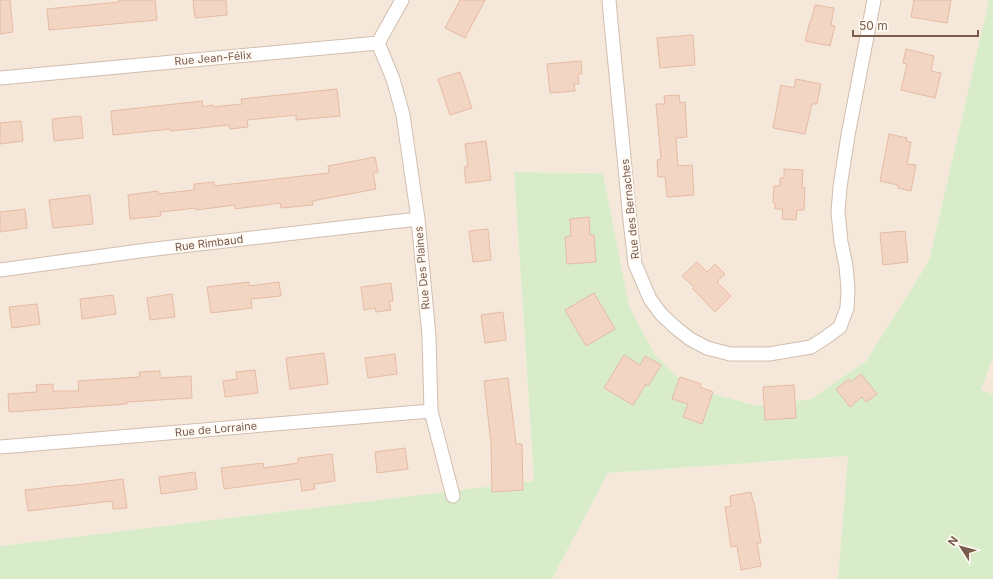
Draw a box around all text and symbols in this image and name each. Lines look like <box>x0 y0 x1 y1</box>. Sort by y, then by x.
scale bar <box>853 12 978 38</box>
text: 50 m <box>859 18 888 33</box>
street label: Rue Jean-Félix <box>174 48 252 68</box>
street label: Rue des Bernaches <box>618 158 642 260</box>
street label: Rue Des Plaines <box>411 226 433 310</box>
street label: Rue Rimbaud <box>174 232 244 254</box>
street label: Rue de Lorraine <box>174 418 258 440</box>
north arrow <box>941 527 981 567</box>
text: N <box>945 534 961 549</box>

